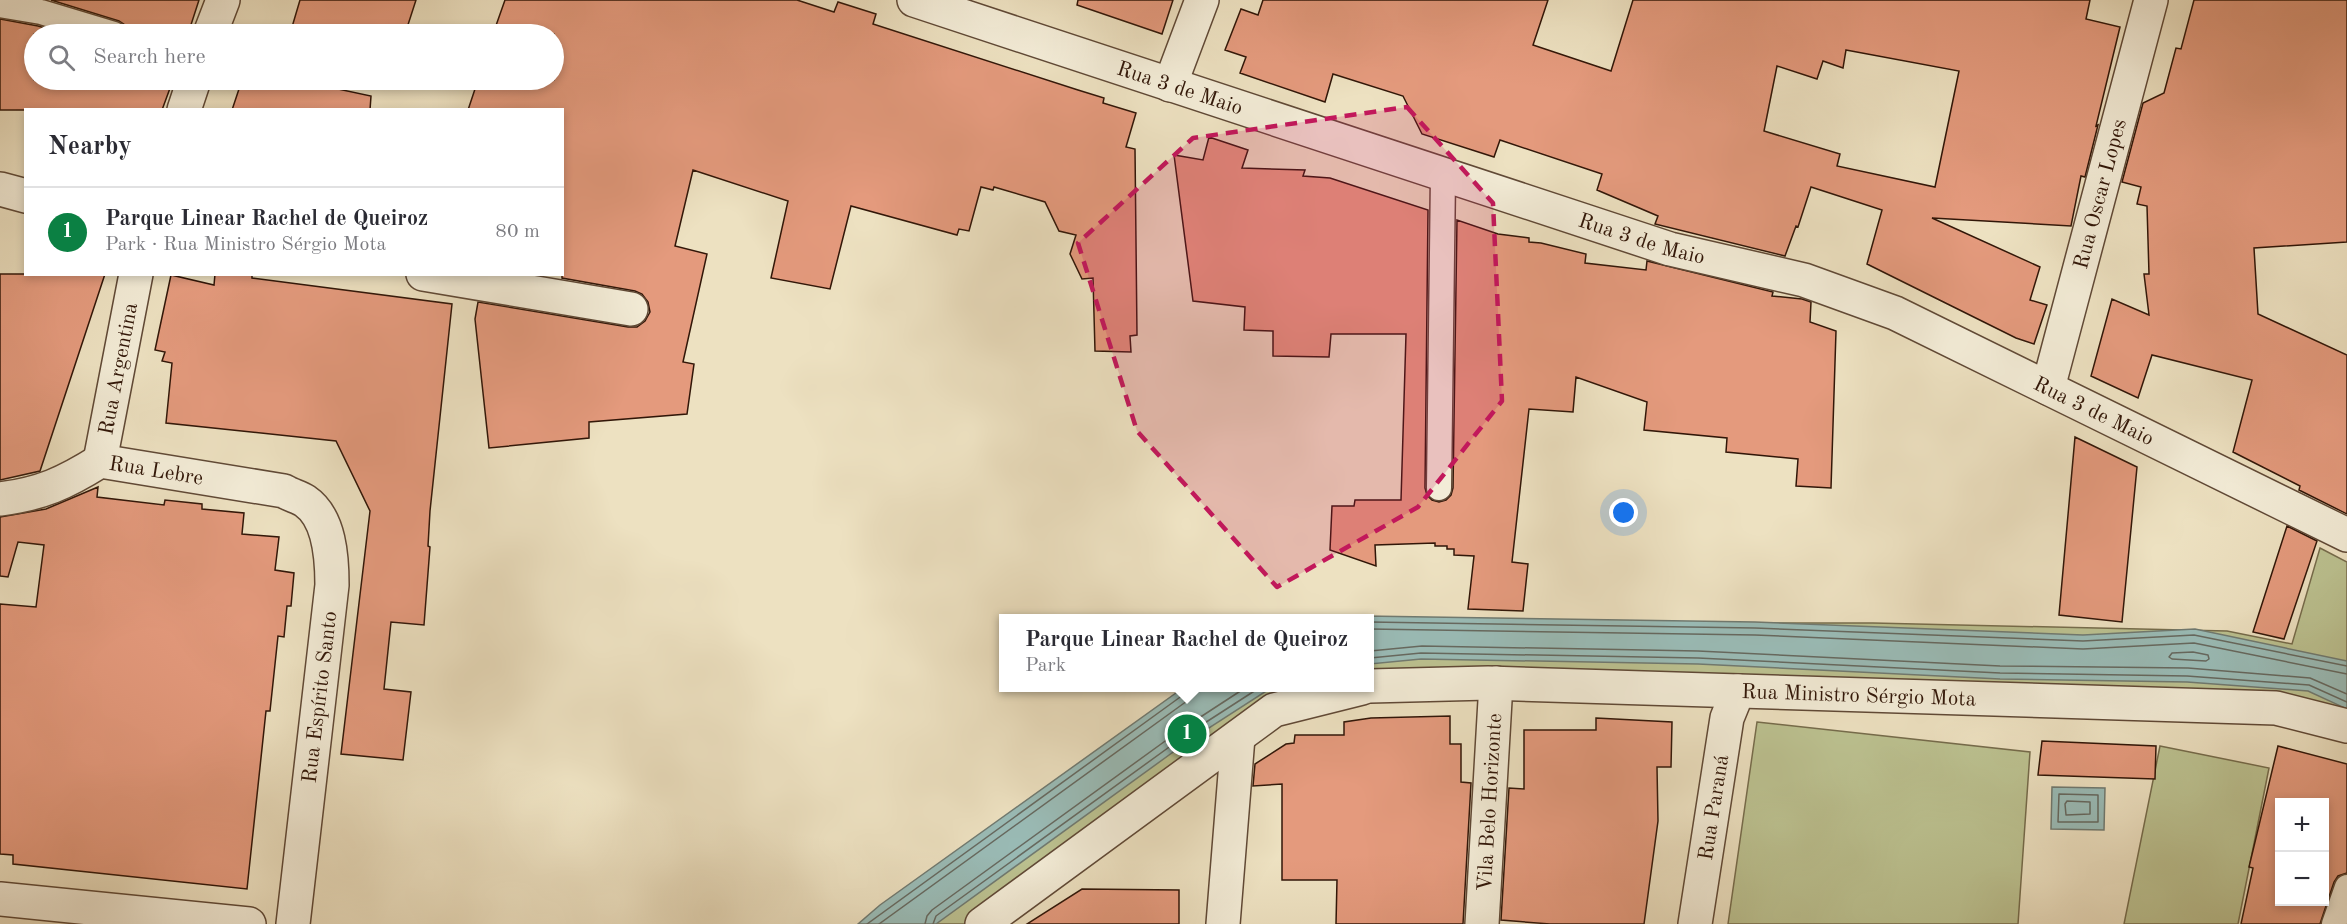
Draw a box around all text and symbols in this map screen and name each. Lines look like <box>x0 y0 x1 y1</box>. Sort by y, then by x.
search box <box>24 24 564 90</box>
icon: search <box>45 41 78 74</box>
text: Search here <box>93 46 206 68</box>
street label: Rua 3 de Maio <box>1114 59 1245 120</box>
street label: Rua Oscar Lopes <box>2071 117 2131 272</box>
text: Nearby <box>48 134 132 160</box>
text: Parque Linear Rachel de Queiroz <box>105 208 428 230</box>
street label: Rua 3 de Maio <box>1575 211 1707 269</box>
text: 1 <box>62 222 73 242</box>
text: 80 m <box>495 222 540 242</box>
text: Park · Rua Ministro Sérgio Mota <box>105 235 386 255</box>
street label: Rua Argentina <box>96 301 142 437</box>
street label: Rua 3 de Maio <box>2030 374 2157 450</box>
street label: Rua Lebre <box>107 454 205 490</box>
your location <box>1609 498 1638 527</box>
street label: Rua Espírito Santo <box>300 610 341 784</box>
popup <box>999 614 1374 692</box>
text: Parque Linear Rachel de Queiroz <box>1025 629 1348 651</box>
text: Park <box>1025 656 1066 676</box>
street label: Rua Ministro Sérgio Mota <box>1741 682 1976 710</box>
pin: 1 <box>1168 712 1206 756</box>
street label: Vila Belo Horizonte <box>1475 713 1506 892</box>
street label: Rua Paraná <box>1696 753 1733 862</box>
map controls <box>2275 798 2329 906</box>
button: + <box>2275 798 2329 852</box>
button: − <box>2275 852 2329 906</box>

